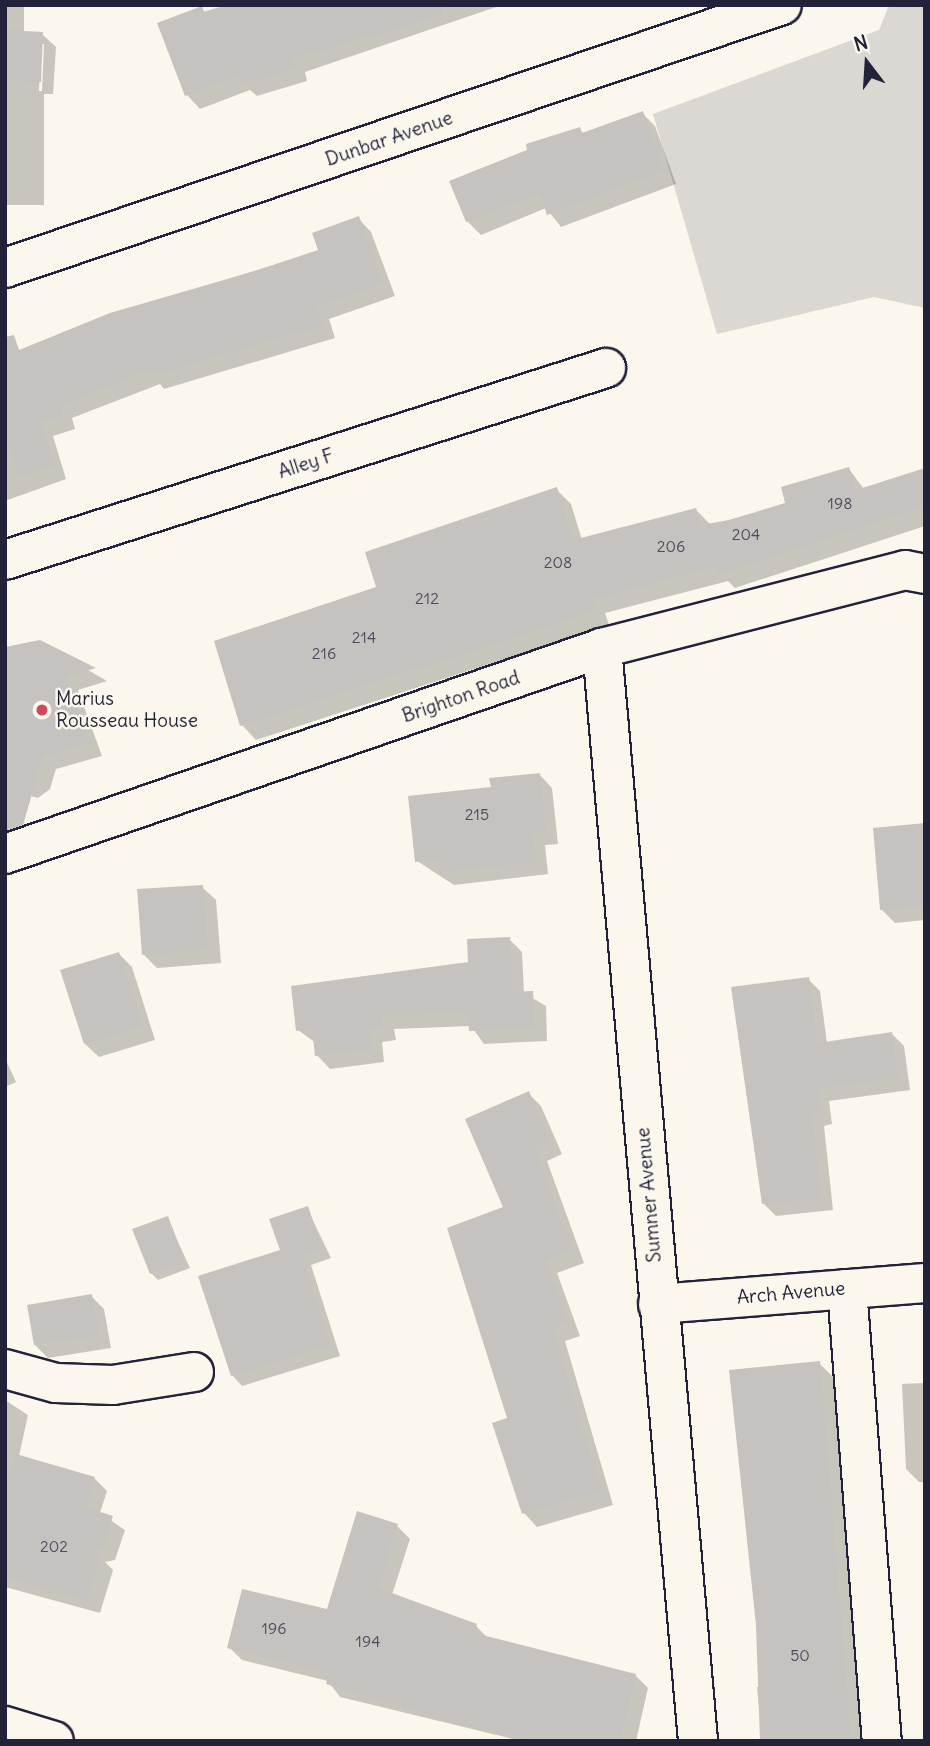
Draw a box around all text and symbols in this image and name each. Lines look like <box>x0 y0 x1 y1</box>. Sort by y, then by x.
north arrow <box>832 28 902 98</box>
text: N <box>851 30 871 56</box>
street label: Dunbar Avenue <box>322 107 456 171</box>
street label: Alley F <box>275 444 337 484</box>
house number: 198 <box>828 493 852 513</box>
house number: 204 <box>732 524 760 544</box>
house number: 206 <box>657 536 685 556</box>
house number: 208 <box>544 552 572 572</box>
house number: 212 <box>415 588 439 608</box>
house number: 214 <box>352 627 376 647</box>
house number: 216 <box>312 643 336 663</box>
street label: Brighton Road <box>399 666 523 728</box>
place label: Marius Rousseau House <box>56 688 198 732</box>
marker: Marius Rousseau House <box>34 702 50 718</box>
house number: 215 <box>465 804 489 824</box>
street label: Sumner Avenue <box>632 1127 666 1263</box>
street label: Arch Avenue <box>736 1277 846 1309</box>
house number: 202 <box>40 1536 68 1556</box>
house number: 196 <box>262 1618 286 1638</box>
house number: 194 <box>356 1631 380 1651</box>
house number: 50 <box>790 1645 810 1665</box>

